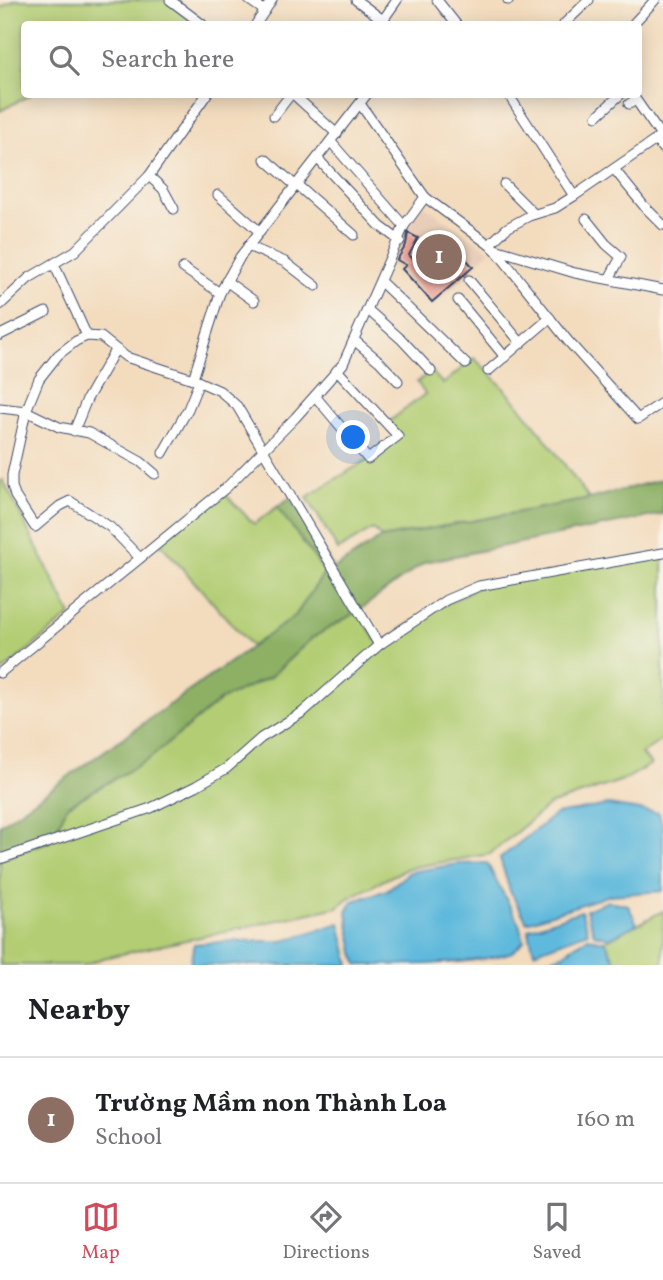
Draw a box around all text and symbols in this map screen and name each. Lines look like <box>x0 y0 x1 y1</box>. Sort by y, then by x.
search box <box>21 21 642 98</box>
icon: search <box>45 41 83 79</box>
text: Search here <box>101 42 234 78</box>
pin: 1 <box>416 231 462 283</box>
your location <box>336 420 370 454</box>
text: Nearby <box>28 990 130 1032</box>
text: Trường Mầm non Thành Loa <box>95 1086 447 1122</box>
text: 1 <box>46 1104 56 1136</box>
text: 160 m <box>576 1104 635 1136</box>
text: School <box>95 1122 162 1154</box>
tab: Map <box>81 1198 120 1266</box>
tab: Directions <box>283 1198 370 1266</box>
tab: Saved <box>533 1198 581 1266</box>

